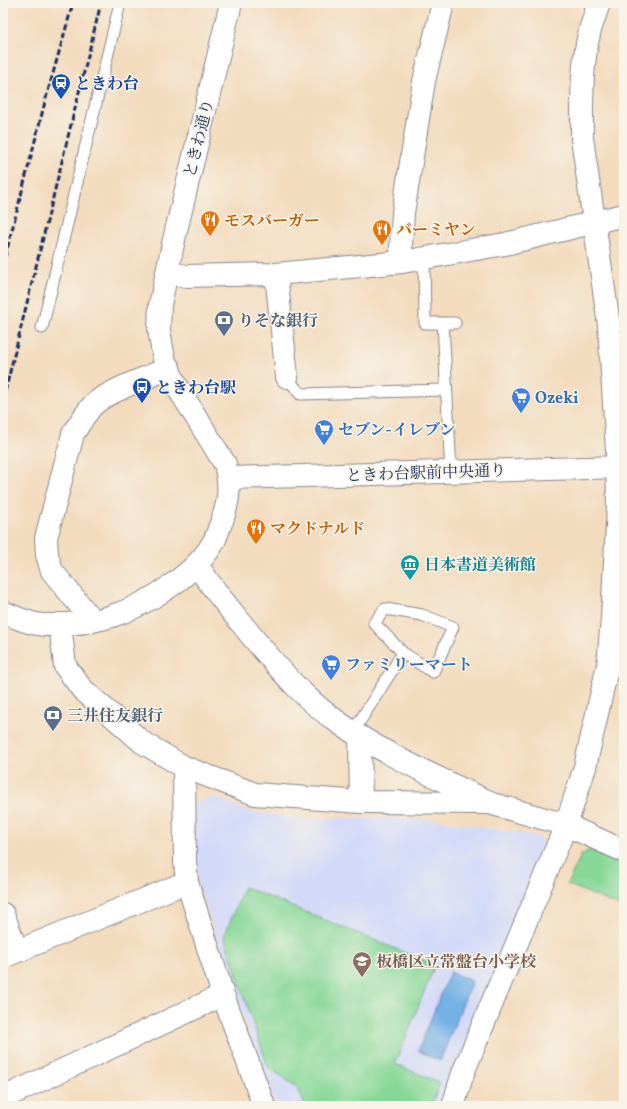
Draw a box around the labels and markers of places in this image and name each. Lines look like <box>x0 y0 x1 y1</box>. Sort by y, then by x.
station icon: ときわ台 <box>50 72 72 100</box>
place label: ときわ台 <box>75 74 139 96</box>
restaurant icon: モスバーガー <box>199 209 221 237</box>
place label: モスバーガー <box>224 211 320 233</box>
restaurant icon: バーミヤン <box>371 218 393 246</box>
place label: バーミヤン <box>396 220 476 242</box>
bank icon: りそな銀行 <box>213 309 235 337</box>
place label: りそな銀行 <box>238 311 318 333</box>
bus stop icon: ときわ台駅 <box>131 376 153 404</box>
place label: ときわ台駅 <box>156 378 236 400</box>
supermarket icon: Ozeki <box>510 386 532 414</box>
place label: Ozeki <box>535 388 579 410</box>
supermarket icon: セブン-イレブン <box>313 418 335 446</box>
place label: セブン-イレブン <box>338 420 455 442</box>
restaurant icon: マクドナルド <box>245 517 267 545</box>
place label: マクドナルド <box>270 519 365 541</box>
museum icon: 日本書道美術館 <box>399 553 421 581</box>
place label: 日本書道美術館 <box>424 555 536 577</box>
supermarket icon: ファミリーマート <box>320 653 342 681</box>
place label: ファミリーマート <box>345 655 473 677</box>
bank icon: 三井住友銀行 <box>42 704 64 732</box>
place label: 三井住友銀行 <box>67 706 163 728</box>
school or university icon: 板橋区立常盤台小学校 <box>351 950 373 978</box>
place label: 板橋区立常盤台小学校 <box>376 952 537 974</box>

